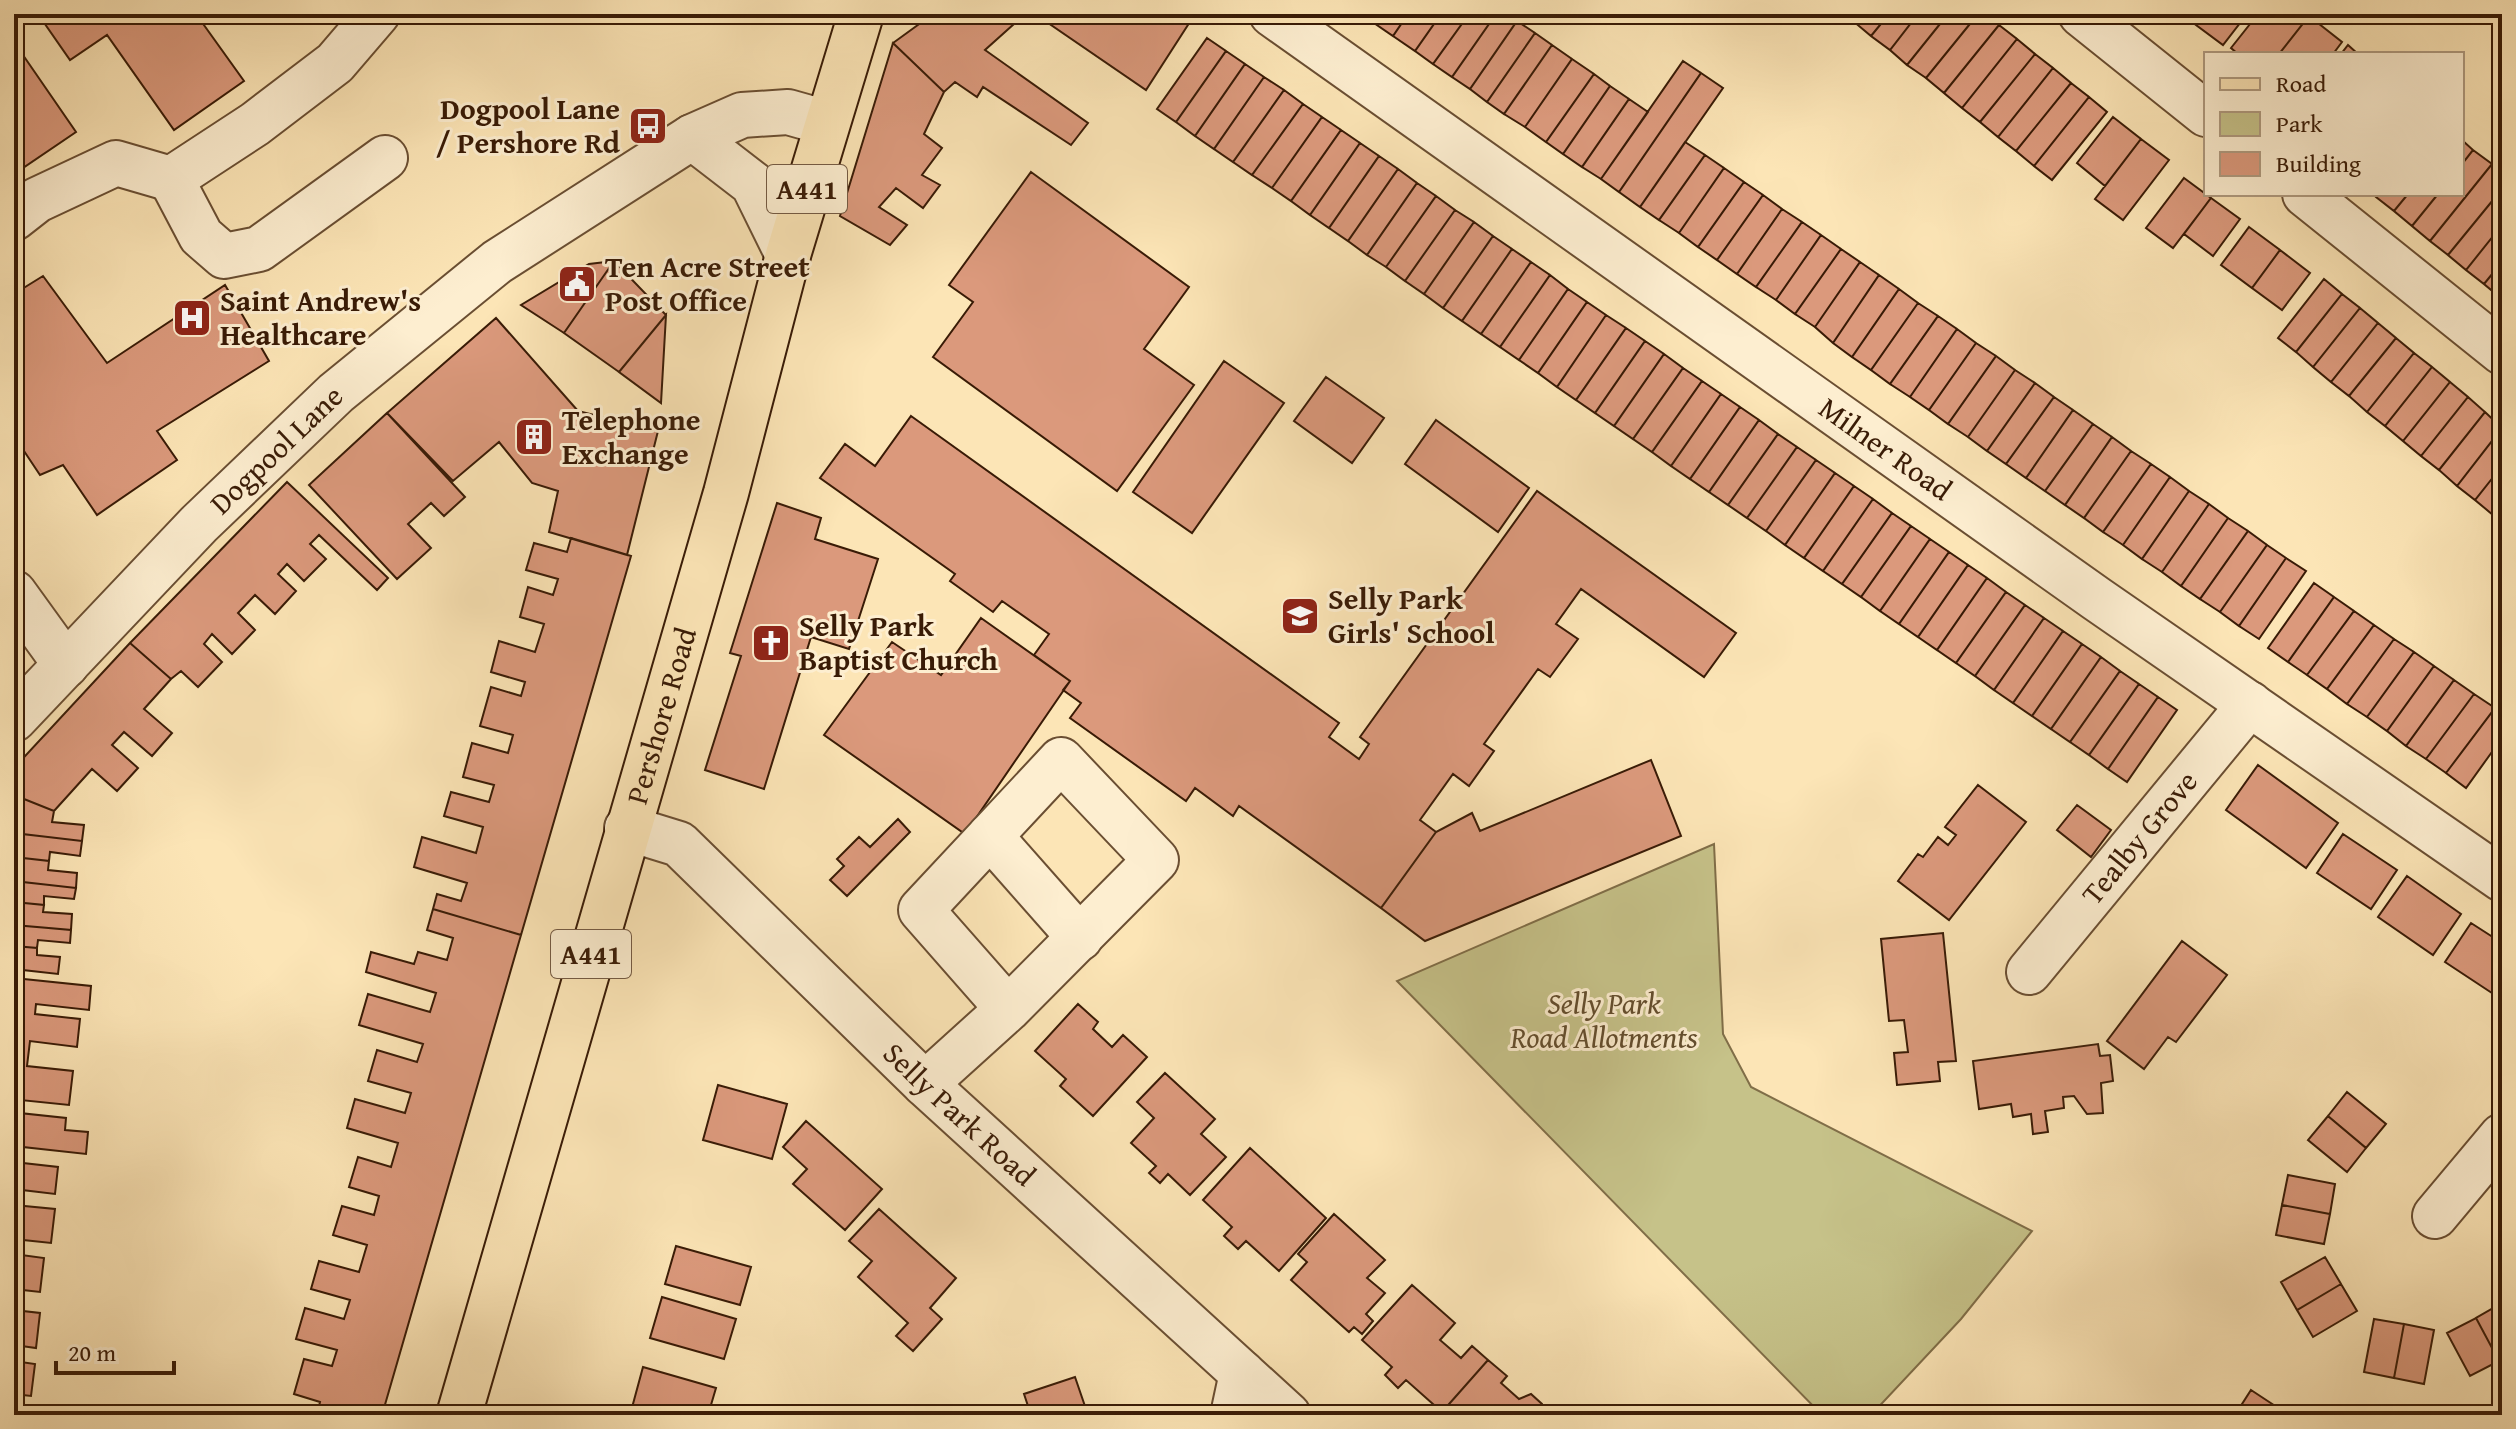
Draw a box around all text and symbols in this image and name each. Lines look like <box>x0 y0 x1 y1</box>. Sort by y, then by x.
legend <box>2204 52 2464 196</box>
text: Road <box>2276 66 2326 101</box>
place label: Dogpool Lane / Pershore Rd <box>436 86 621 164</box>
bus stop icon: Dogpool Lane / Pershore Rd <box>627 105 669 147</box>
text: Park <box>2276 106 2323 141</box>
text: Building <box>2276 146 2361 181</box>
road number: A441 <box>767 165 847 213</box>
place label: Ten Acre Street Post Office <box>605 244 810 322</box>
public building icon: Ten Acre Street Post Office <box>556 263 598 305</box>
place label: Saint Andrew's Healthcare <box>220 278 421 356</box>
hospital icon: Saint Andrew's Healthcare <box>171 297 213 339</box>
street label: Dogpool Lane <box>199 375 352 524</box>
street label: Milner Road <box>1810 386 1962 511</box>
place label: Telephone Exchange <box>562 397 701 475</box>
building icon: Telephone Exchange <box>513 416 555 458</box>
place label: Selly Park Girls' School <box>1328 576 1495 654</box>
school or university icon: Selly Park Girls' School <box>1279 595 1321 637</box>
place label: Selly Park Baptist Church <box>799 603 998 681</box>
street label: Pershore Road <box>614 622 707 809</box>
church icon: Selly Park Baptist Church <box>750 622 792 664</box>
street label: Tealby Grove <box>2070 761 2207 914</box>
road number: A441 <box>551 930 631 978</box>
park label: Selly Park Road Allotments <box>1509 981 1698 1059</box>
street label: Selly Park Road <box>874 1032 1046 1196</box>
scale bar <box>56 1325 174 1375</box>
text: 20 m <box>68 1335 116 1370</box>

